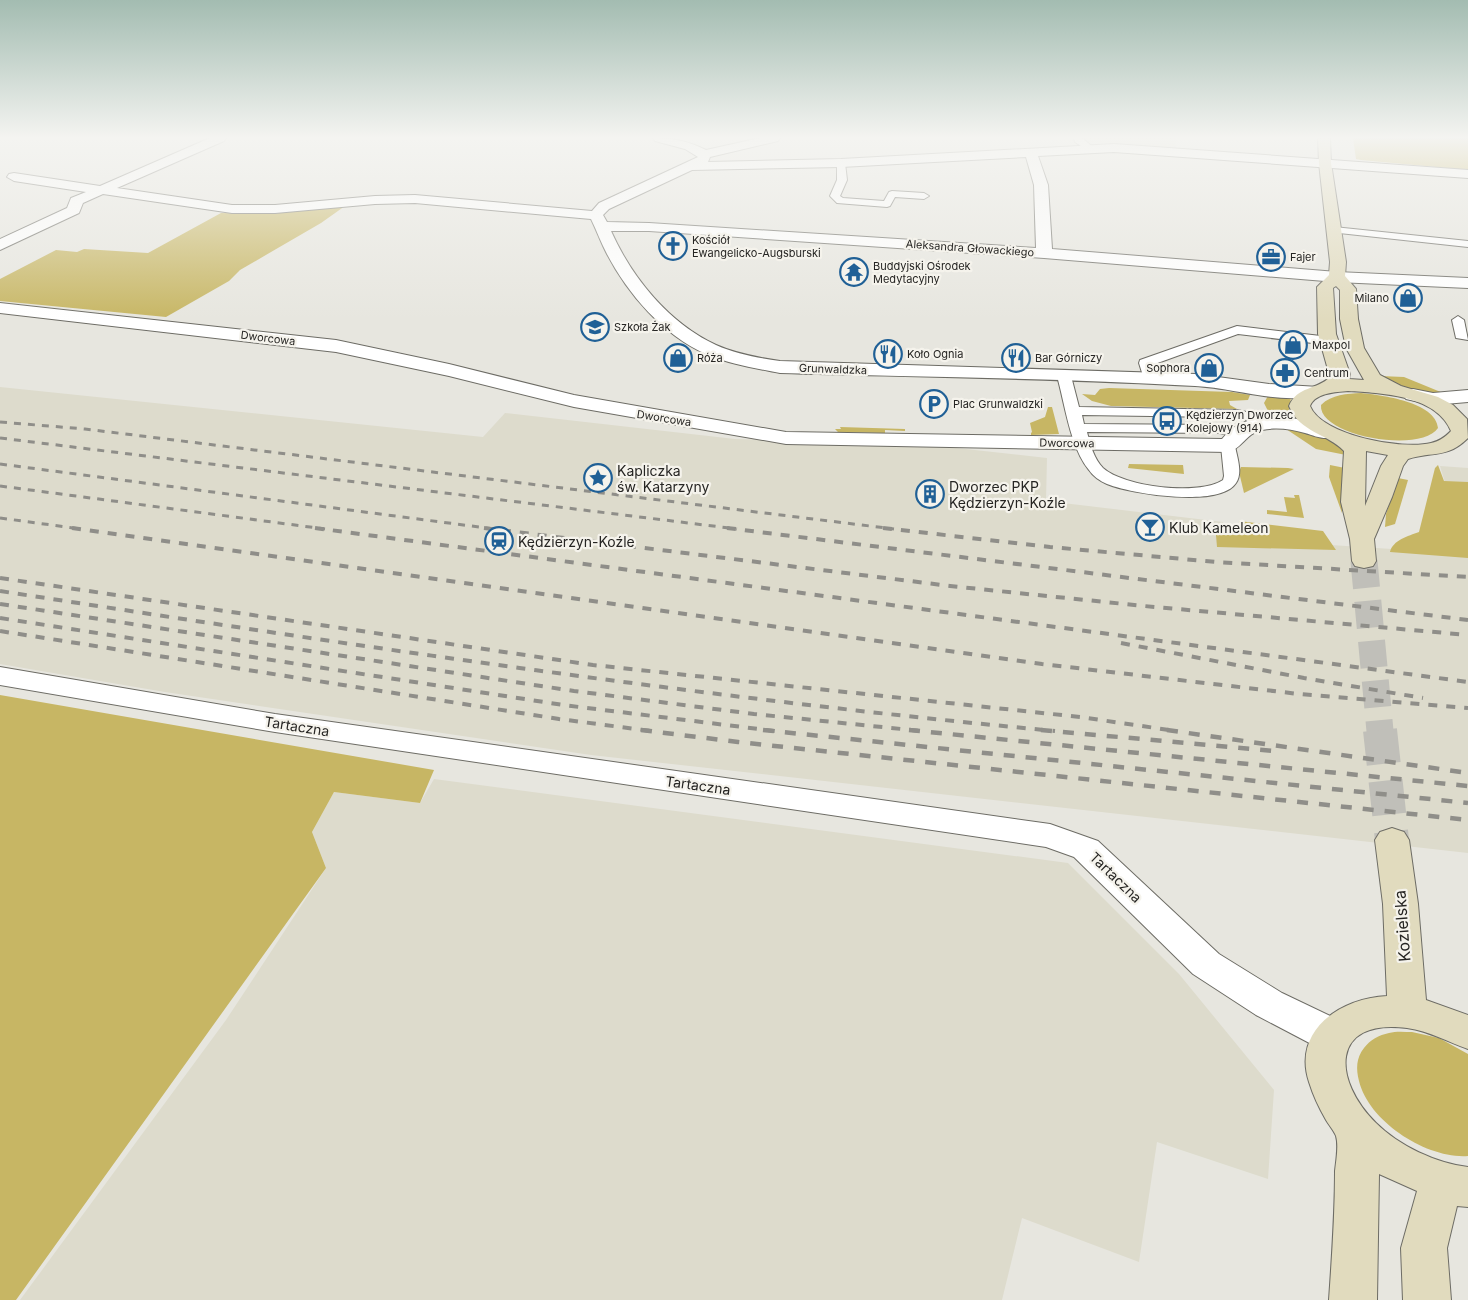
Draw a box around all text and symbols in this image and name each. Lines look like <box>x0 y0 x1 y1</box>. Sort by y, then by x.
church icon: Kościół Ewangelicko-Augsburski <box>658 231 688 261</box>
place label: Kościół Ewangelicko-Augsburski <box>692 233 821 260</box>
street label: Aleksandra Głowackiego <box>905 237 1035 259</box>
office icon: Fajer <box>1256 242 1286 272</box>
place label: Fajer <box>1290 250 1316 264</box>
temple icon: Buddyjski Ośrodek Medytacyjny <box>839 257 869 287</box>
place label: Buddyjski Ośrodek Medytacyjny <box>873 259 971 286</box>
shop icon: Milano <box>1393 283 1423 313</box>
place label: Milano <box>1354 291 1389 305</box>
school or university icon: Szkoła Żak <box>580 312 610 342</box>
place label: Szkoła Żak <box>614 320 671 334</box>
street label: Dworcowa <box>240 328 296 348</box>
shop icon: Maxpol <box>1278 330 1308 360</box>
place label: Maxpol <box>1312 338 1350 352</box>
restaurant icon: Koło Ognia <box>873 339 903 369</box>
shop icon: Róża <box>663 343 693 373</box>
restaurant icon: Bar Górniczy <box>1001 343 1031 373</box>
place label: Koło Ognia <box>907 347 963 361</box>
place label: Róża <box>697 351 723 365</box>
place label: Bar Górniczy <box>1035 351 1102 365</box>
shop icon: Sophora <box>1194 353 1224 383</box>
pharmacy icon: Centrum <box>1270 358 1300 388</box>
street label: Grunwaldzka <box>799 361 867 377</box>
place label: Sophora <box>1146 361 1190 375</box>
place label: Centrum <box>1304 366 1349 380</box>
parking icon: Plac Grunwaldzki <box>919 389 949 419</box>
place label: Plac Grunwaldzki <box>953 397 1043 411</box>
bus stop icon: Kędzierzyn Dworzec Kolejowy (914) <box>1152 406 1182 436</box>
street label: Dworcowa <box>636 407 692 429</box>
place label: Kędzierzyn Dworzec Kolejowy (914) <box>1186 408 1293 435</box>
street label: Dworcowa <box>1039 436 1095 450</box>
place label: Kapliczka św. Katarzyny <box>617 462 709 495</box>
place icon: Kapliczka św. Katarzyny <box>583 463 613 493</box>
place label: Dworzec PKP Kędzierzyn-Koźle <box>949 478 1066 511</box>
building icon: Dworzec PKP Kędzierzyn-Koźle <box>915 479 945 509</box>
bar icon: Klub Kameleon <box>1135 512 1165 542</box>
place label: Klub Kameleon <box>1169 519 1269 536</box>
station icon: Kędzierzyn-Koźle <box>484 526 514 556</box>
place label: Kędzierzyn-Koźle <box>518 533 635 550</box>
street label: Tartaczna <box>263 712 331 740</box>
street label: Tartaczna <box>664 772 732 798</box>
street label: Tartaczna <box>1087 848 1145 906</box>
street label: Kozielska <box>1390 890 1414 962</box>

